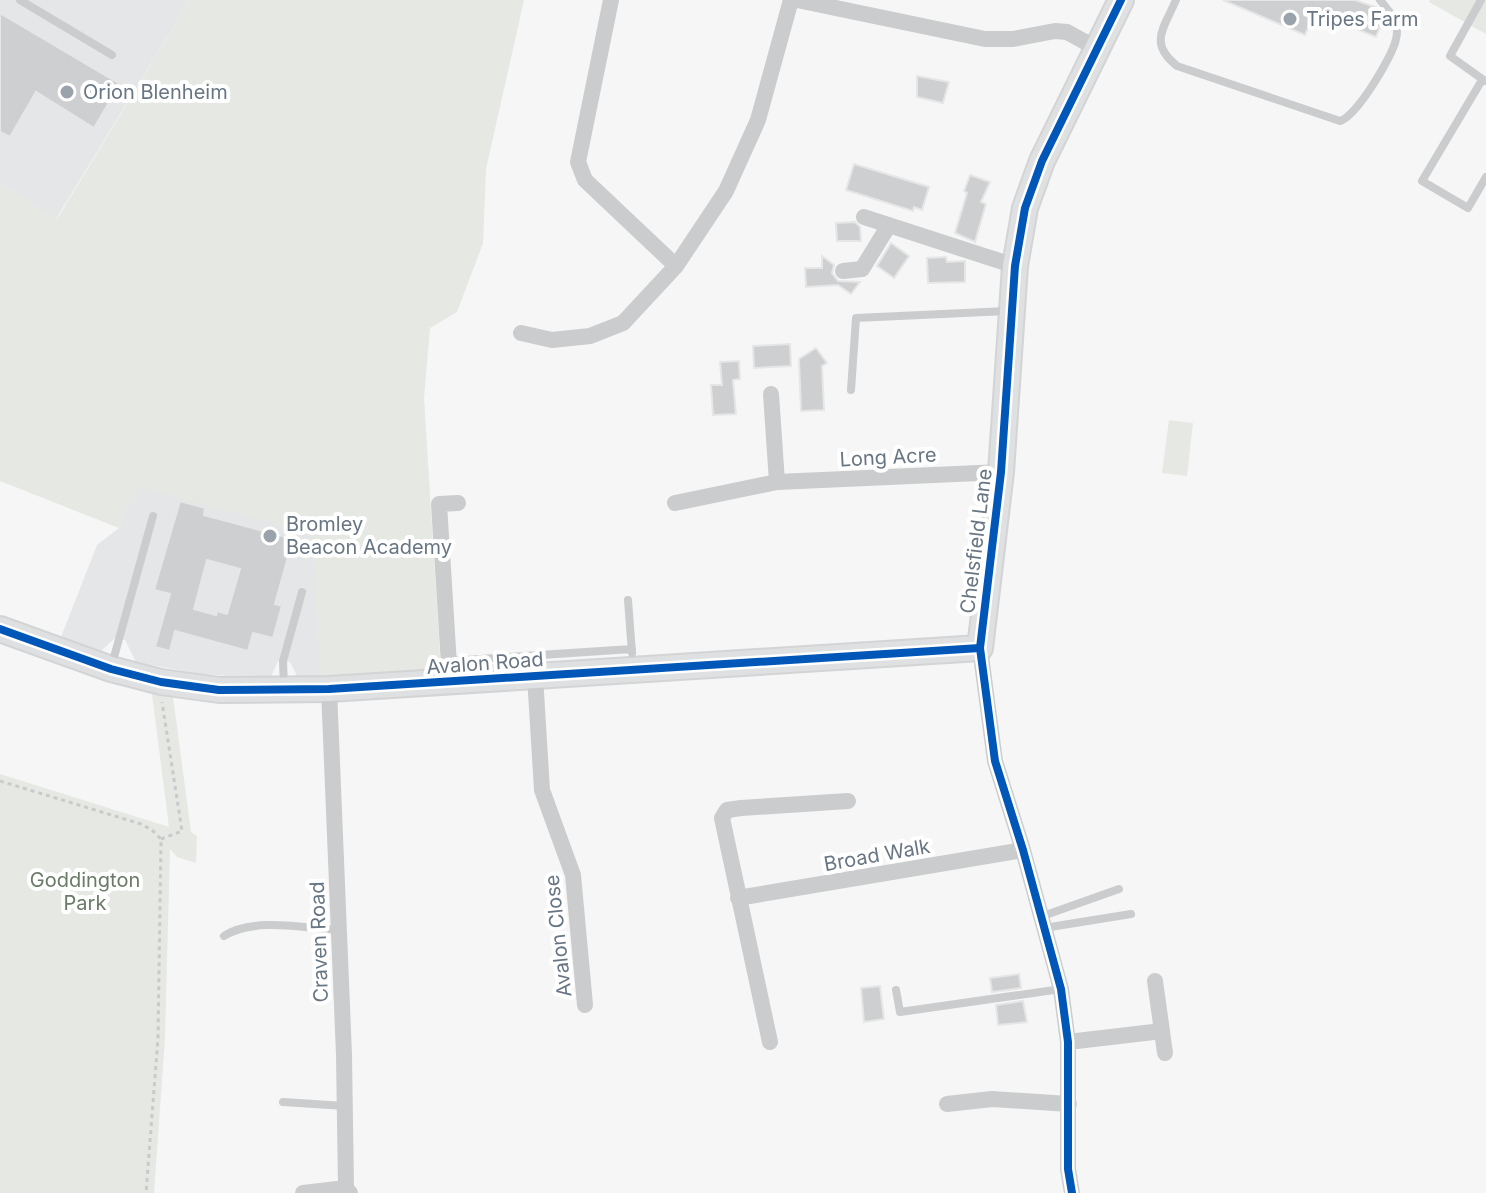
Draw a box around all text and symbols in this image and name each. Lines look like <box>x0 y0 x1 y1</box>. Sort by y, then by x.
place label: Tripes Farm <box>1306 7 1418 31</box>
marker: Tripes Farm <box>1281 10 1299 28</box>
place label: Orion Blenheim <box>83 80 228 104</box>
marker: Orion Blenheim <box>58 83 76 101</box>
street label: Long Acre <box>839 442 937 472</box>
street label: Chelsfield Lane <box>955 467 997 615</box>
place label: Bromley Beacon Academy <box>286 512 452 559</box>
marker: Bromley Beacon Academy <box>261 527 279 545</box>
street label: Avalon Road <box>426 647 544 679</box>
street label: Broad Walk <box>822 834 932 876</box>
park label: Goddington Park <box>30 868 140 915</box>
street label: Avalon Close <box>540 874 576 998</box>
street label: Craven Road <box>305 881 333 1003</box>

